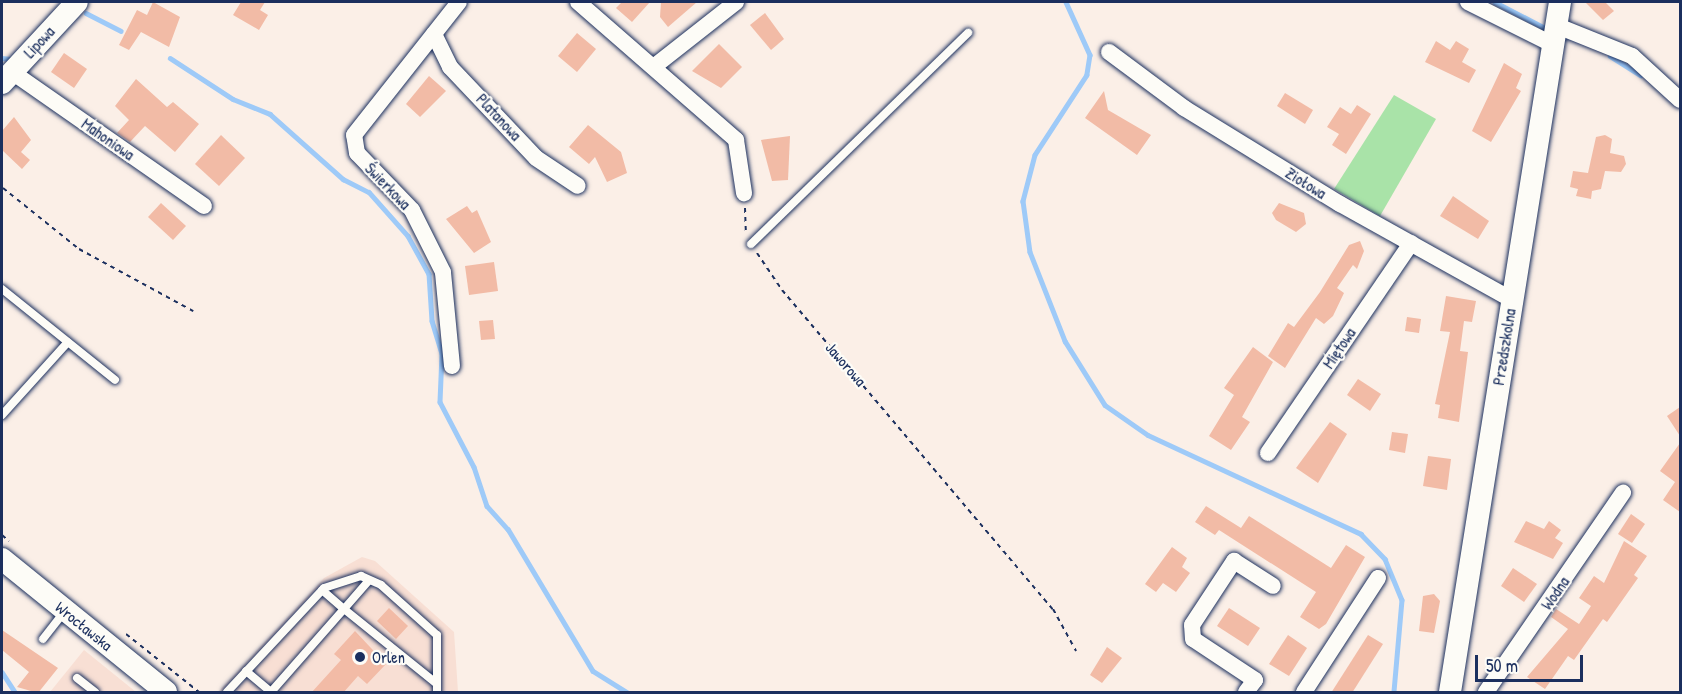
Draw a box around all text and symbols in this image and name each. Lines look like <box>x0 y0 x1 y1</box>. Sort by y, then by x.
street label: Lipowa <box>20 22 58 62</box>
street label: Platanowa <box>472 89 526 145</box>
street label: Mahoniowa <box>78 114 138 164</box>
street label: Świerkowa <box>361 159 415 213</box>
street label: Ziołowa <box>1282 163 1330 203</box>
street label: Przedszkolna <box>1488 307 1520 387</box>
street label: Miętowa <box>1318 324 1360 372</box>
street label: Jaworowa <box>822 338 870 390</box>
street label: Wodna <box>1537 573 1573 613</box>
street label: Wrocławska <box>52 597 116 655</box>
scale bar <box>1478 643 1586 681</box>
place label: Orlen <box>372 647 405 667</box>
marker: Orlen <box>353 650 367 664</box>
text: 50 m <box>1486 653 1518 678</box>

